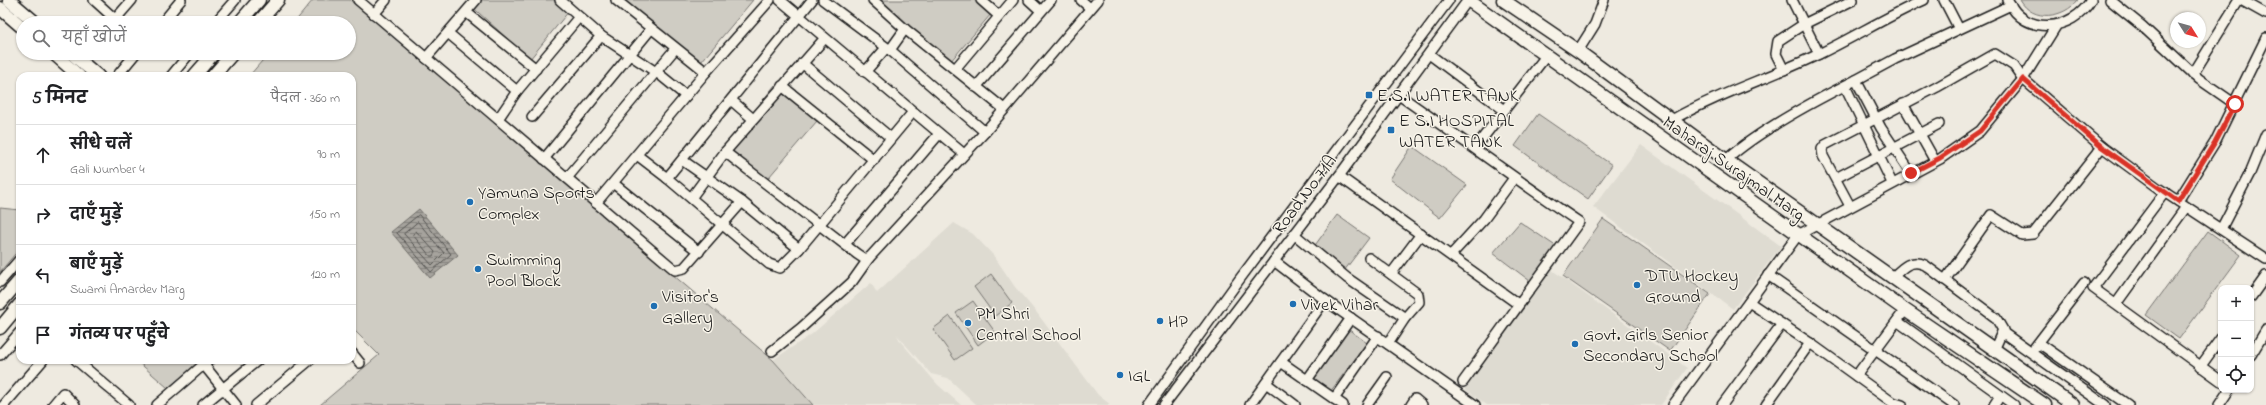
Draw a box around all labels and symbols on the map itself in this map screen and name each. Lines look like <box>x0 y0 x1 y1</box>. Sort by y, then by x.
north arrow <box>2170 12 2206 48</box>
place label: E.S.I WATER TANK <box>1377 84 1519 110</box>
marker: E.S.I WATER TANK <box>1364 90 1374 100</box>
route start <box>2226 95 2244 113</box>
place label: E S.I HOSPITAL WATER TANK <box>1399 109 1514 156</box>
street label: Maharaj Surajmal Marg <box>1656 111 1809 229</box>
marker: E S.I HOSPITAL WATER TANK <box>1386 125 1396 135</box>
street label: Road No 71A <box>1267 150 1344 241</box>
route end <box>1902 164 1920 182</box>
place label: Yamuna Sports Complex <box>478 181 595 228</box>
marker: Yamuna Sports Complex <box>465 197 475 207</box>
place label: Swimming Pool Block <box>486 248 561 295</box>
marker: Swimming Pool Block <box>473 264 483 274</box>
place label: DTU Hockey Ground <box>1644 264 1738 311</box>
marker: DTU Hockey Ground <box>1632 280 1642 290</box>
place label: Visitor's Gallery <box>661 285 719 332</box>
place label: Vivek Vihar <box>1300 293 1378 319</box>
marker: Vivek Vihar <box>1288 299 1298 309</box>
marker: Visitor's Gallery <box>649 301 659 311</box>
place label: PM Shri Central School <box>976 302 1081 349</box>
place label: HP <box>1168 310 1188 336</box>
marker: HP <box>1155 316 1165 326</box>
marker: PM Shri Central School <box>963 318 973 328</box>
place label: Govt. Girls Senior Secondary School <box>1583 323 1718 370</box>
marker: Govt. Girls Senior Secondary School <box>1570 339 1580 349</box>
place label: IGL <box>1128 364 1151 390</box>
marker: IGL <box>1115 370 1125 380</box>

